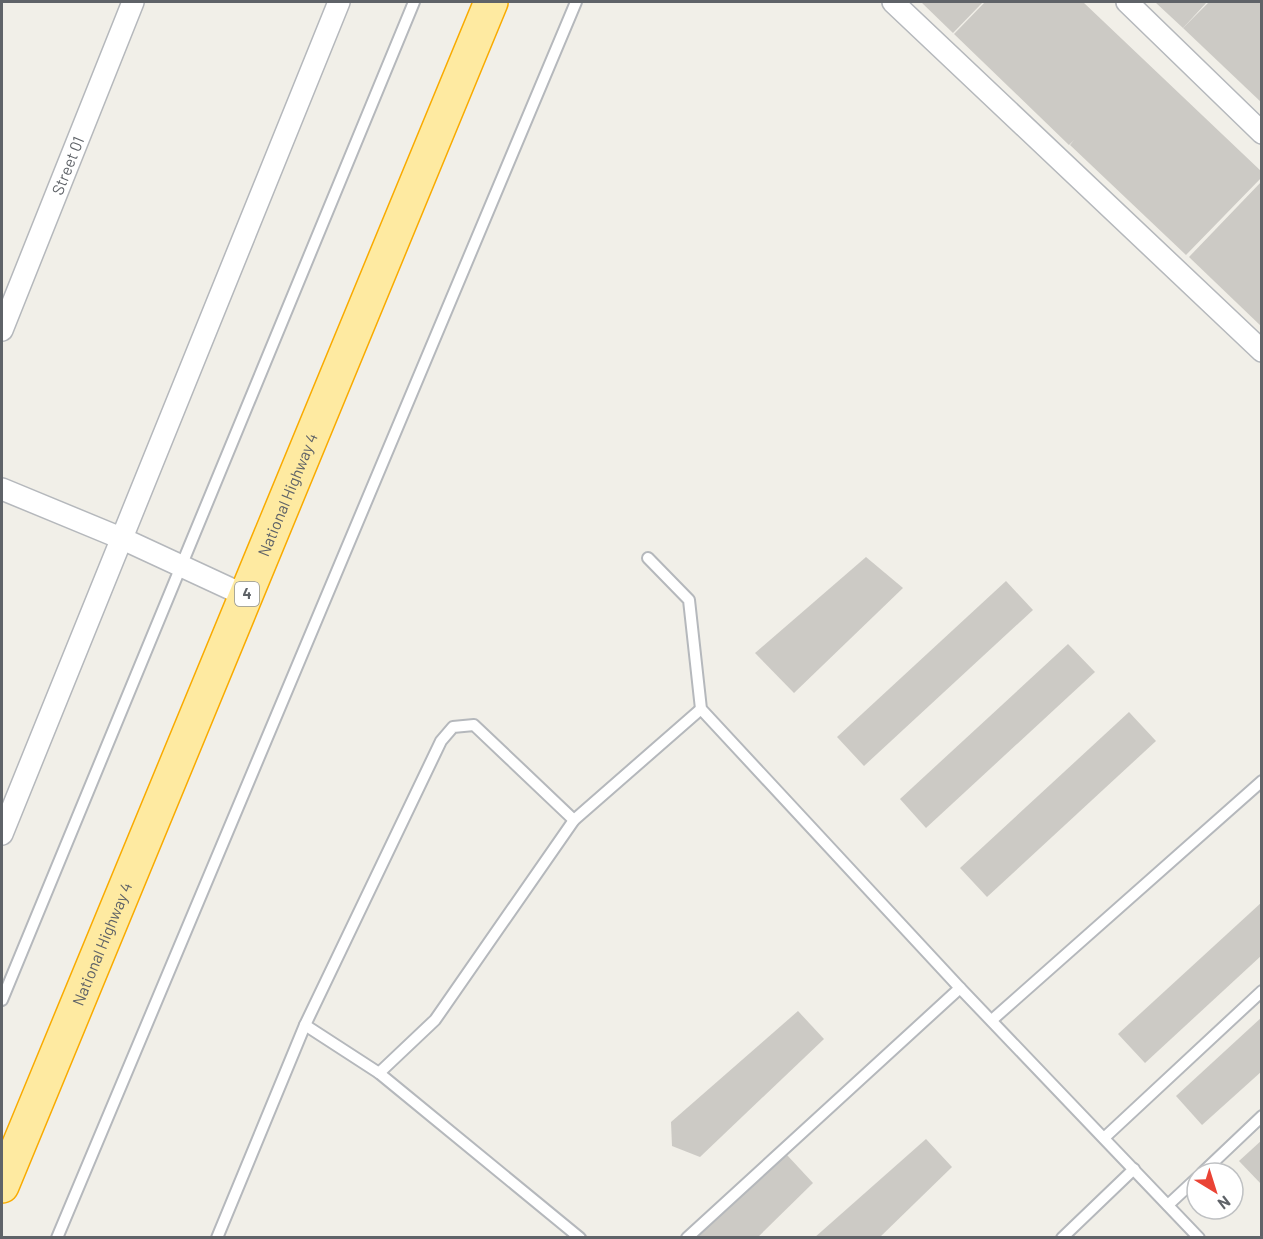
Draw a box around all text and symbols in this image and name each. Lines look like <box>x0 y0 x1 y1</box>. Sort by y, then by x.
street label: Street 01 <box>47 134 87 197</box>
street label: National Highway 4 <box>253 430 321 559</box>
road number: 4 <box>235 582 259 606</box>
street label: National Highway 4 <box>68 879 135 1008</box>
north arrow <box>1185 1161 1245 1221</box>
text: N <box>1215 1192 1235 1214</box>

